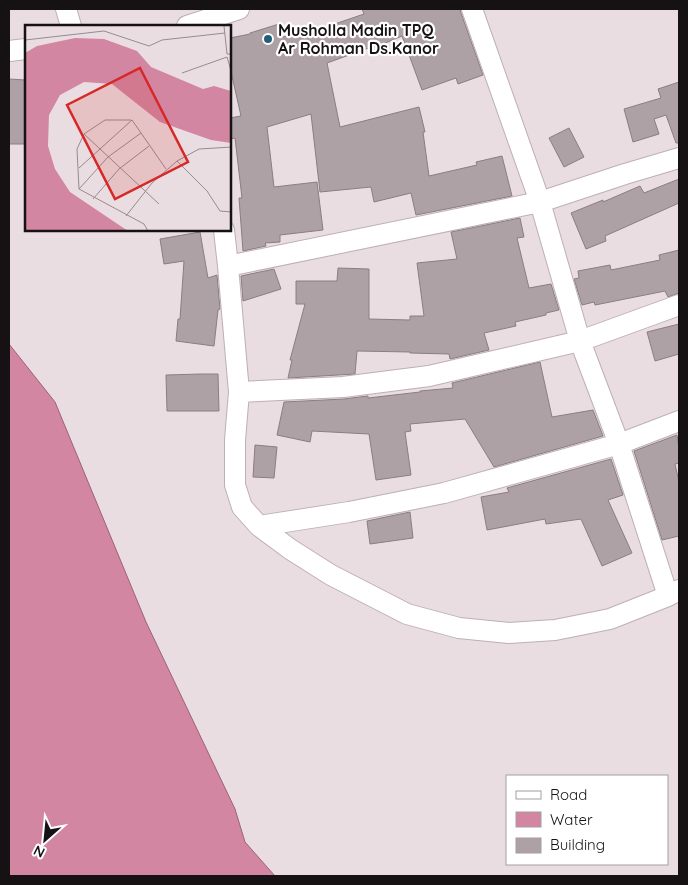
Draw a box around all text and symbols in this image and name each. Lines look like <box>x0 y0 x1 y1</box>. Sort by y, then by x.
place label: Musholla Madin TPQ Ar Rohman Ds.Kanor <box>278 20 439 58</box>
inset map <box>25 25 231 231</box>
marker: Musholla Madin TPQ Ar Rohman Ds.Kanor <box>262 33 274 45</box>
legend <box>506 775 668 865</box>
text: Road <box>550 785 587 804</box>
text: Water <box>550 810 593 829</box>
north arrow <box>20 815 70 865</box>
text: Building <box>550 835 605 854</box>
text: N <box>30 841 48 862</box>

